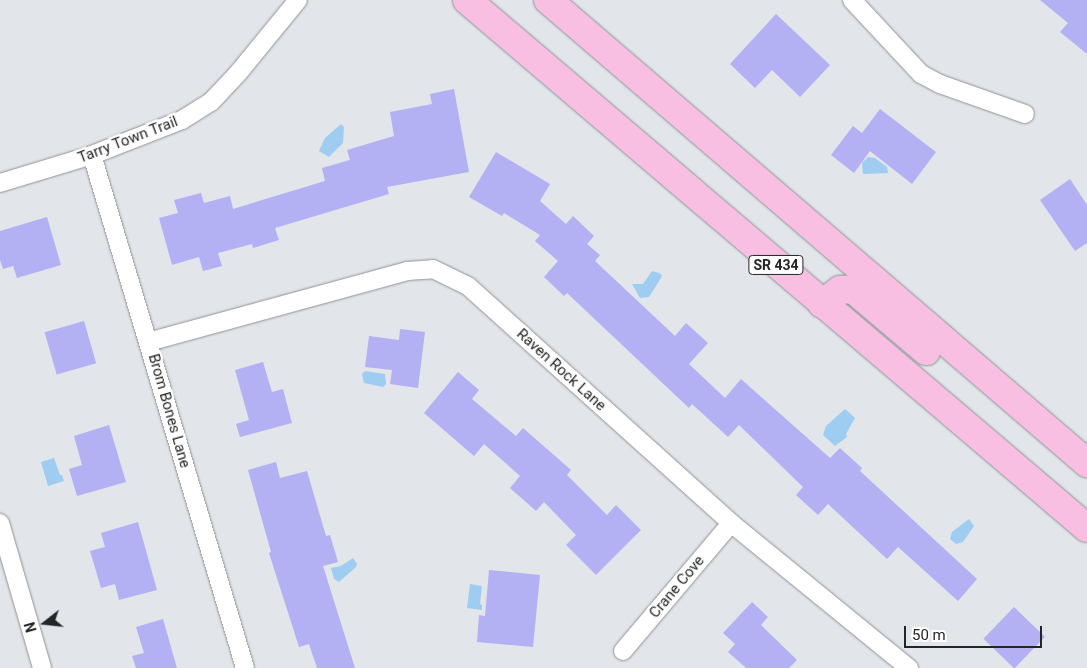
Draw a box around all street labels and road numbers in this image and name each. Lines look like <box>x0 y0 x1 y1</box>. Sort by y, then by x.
street label: Tarry Town Trail <box>75 113 181 167</box>
road number: SR 434 <box>747 254 805 276</box>
street label: Raven Rock Lane <box>513 325 609 415</box>
street label: Brom Bones Lane <box>144 352 194 470</box>
street label: Crane Cove <box>646 552 708 622</box>

